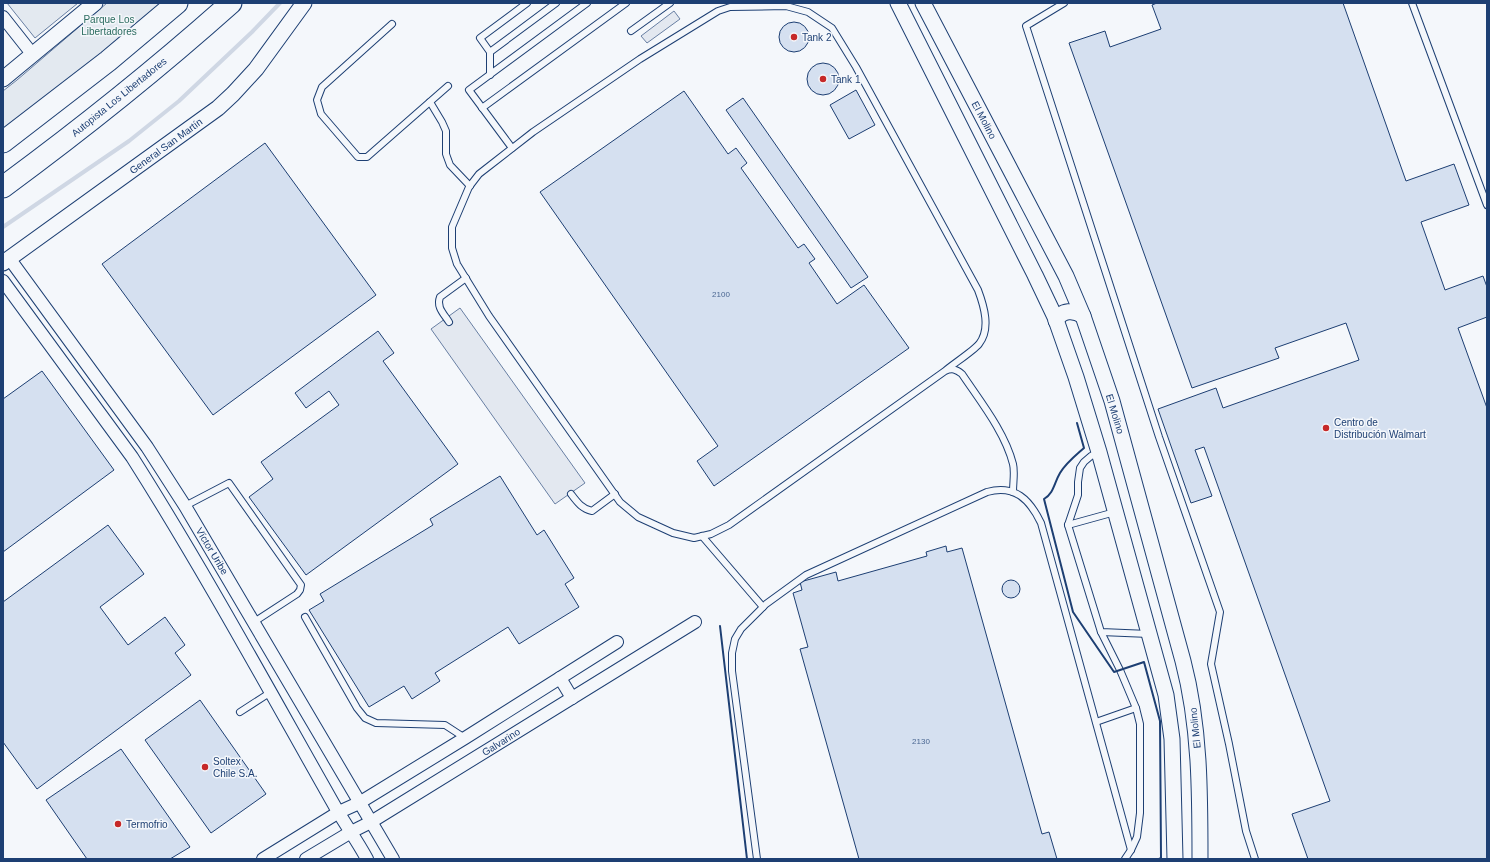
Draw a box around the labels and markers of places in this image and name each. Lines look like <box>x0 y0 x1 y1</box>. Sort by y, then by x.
marker: Tank 2 <box>789 32 799 42</box>
place label: Tank 2 <box>802 32 832 43</box>
marker: Tank 1 <box>818 74 828 84</box>
place label: Tank 1 <box>831 74 861 85</box>
place label: Centro de Distribución Walmart <box>1334 417 1426 440</box>
marker: Centro de Distribución Walmart <box>1321 423 1331 433</box>
place label: Soltex Chile S.A. <box>213 756 257 779</box>
marker: Soltex Chile S.A. <box>200 762 210 772</box>
marker: Termofrio <box>113 819 123 829</box>
place label: Termofrio <box>126 819 168 830</box>

